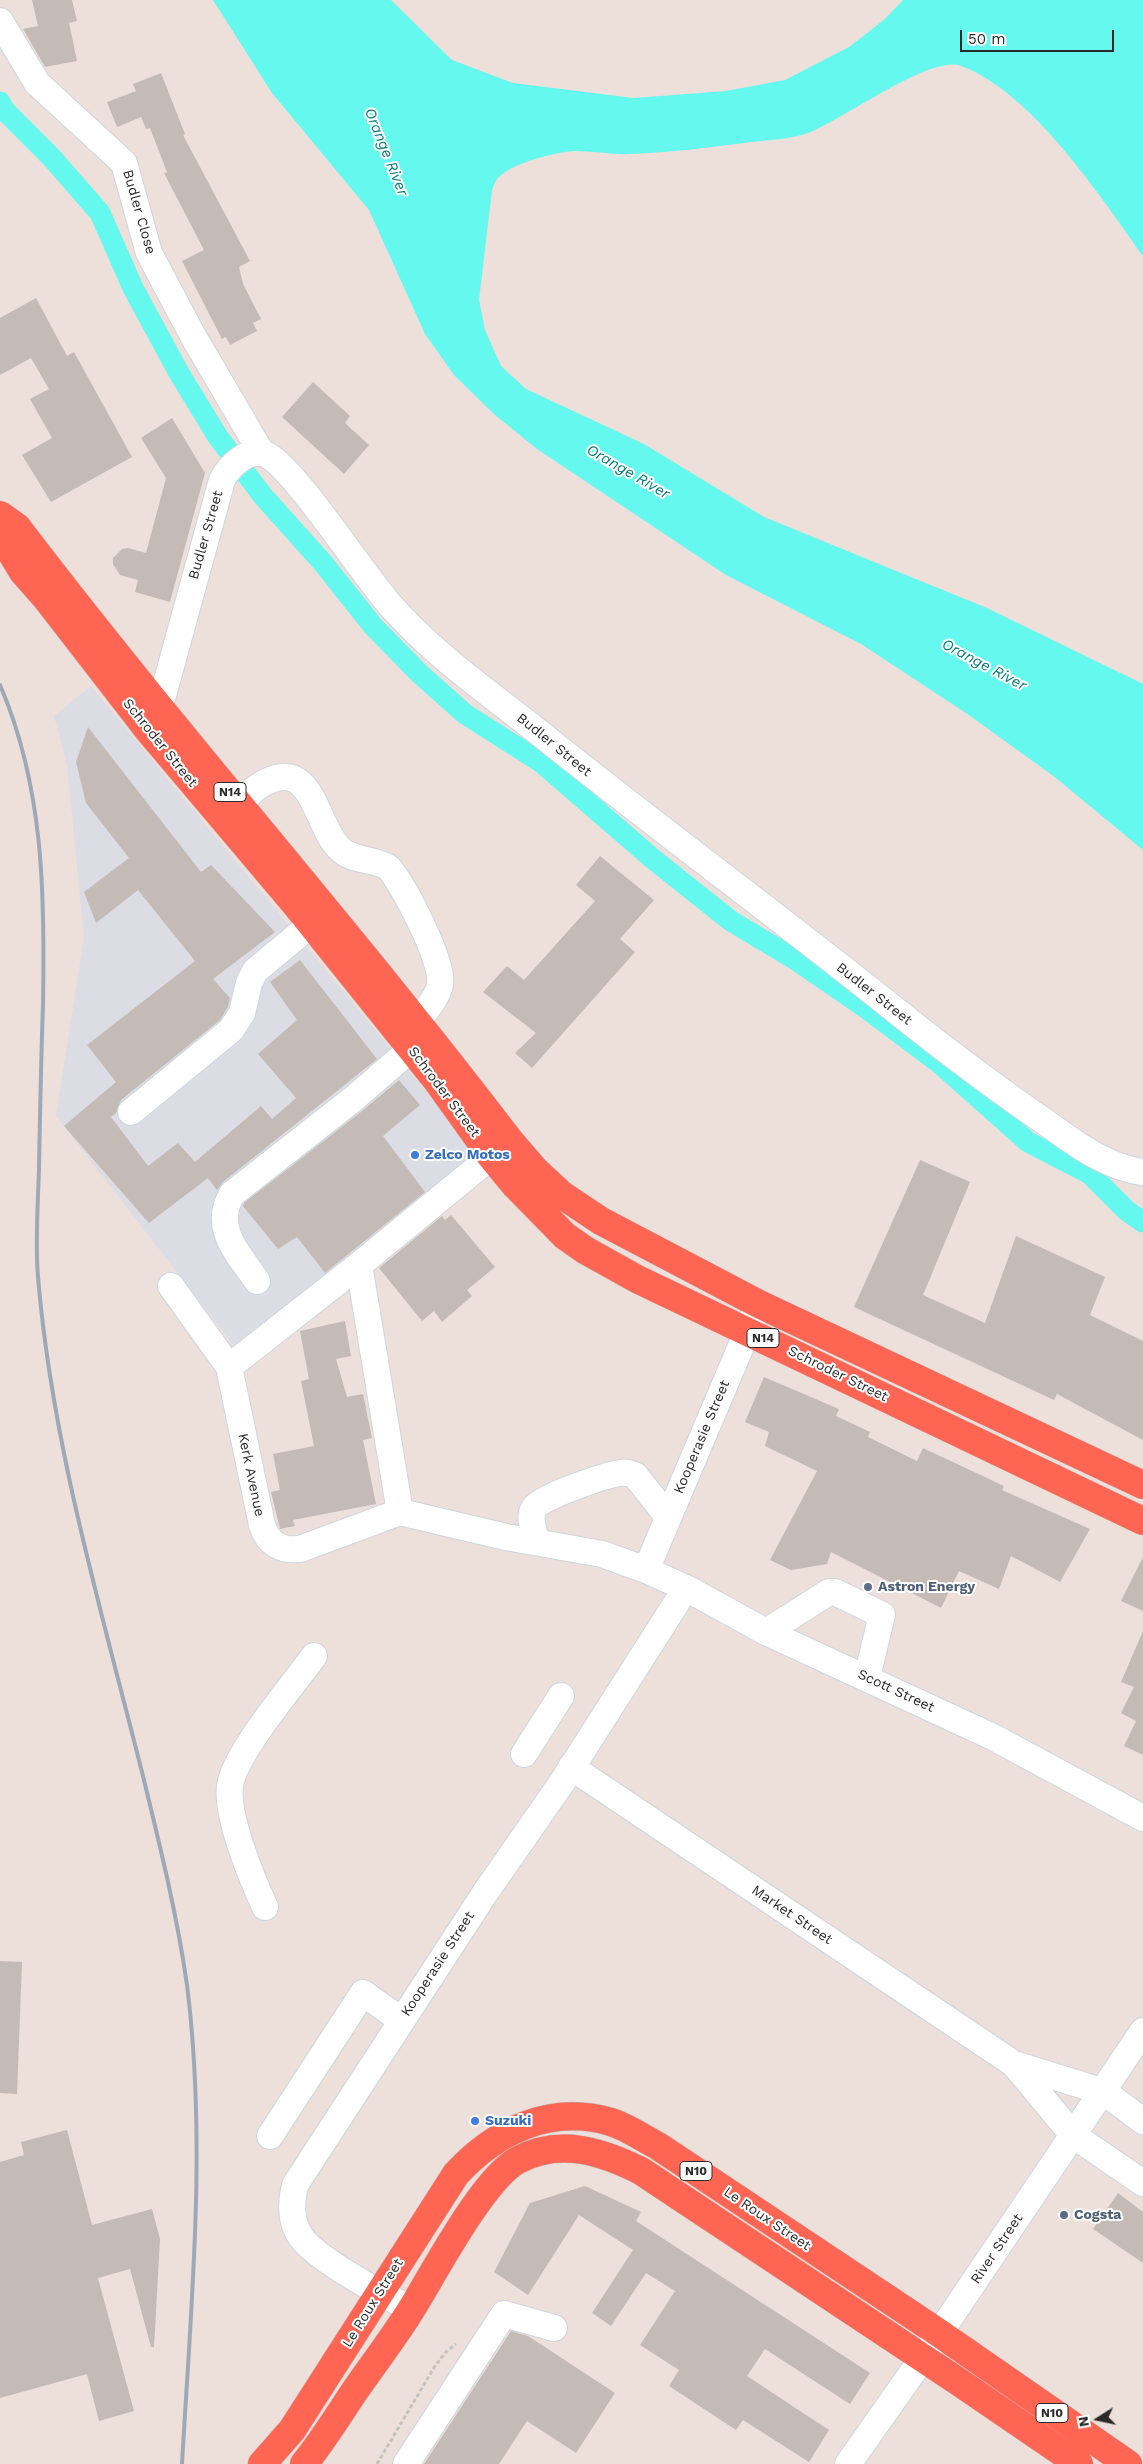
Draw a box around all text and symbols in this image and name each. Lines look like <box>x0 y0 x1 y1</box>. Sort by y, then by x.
scale bar <box>963 20 1117 52</box>
text: 50 m <box>968 30 1005 48</box>
water label: Orange River <box>360 105 412 199</box>
street label: Budler Close <box>119 168 159 256</box>
water label: Orange River <box>583 441 673 503</box>
street label: Budler Street <box>185 489 227 581</box>
water label: Orange River <box>939 635 1029 695</box>
street label: Schroder Street <box>119 695 201 791</box>
street label: Budler Street <box>513 710 595 780</box>
road number: N14 <box>214 782 246 802</box>
street label: Budler Street <box>833 959 915 1029</box>
street label: Schroder Street <box>405 1043 483 1141</box>
place label: Zelco Motos <box>425 1147 510 1163</box>
marker: Zelco Motos <box>409 1149 421 1161</box>
road number: N14 <box>747 1329 779 1348</box>
street label: Schroder Street <box>785 1343 891 1405</box>
street label: Kooperasie Street <box>670 1378 734 1496</box>
street label: Kerk Avenue <box>234 1432 268 1518</box>
place label: Astron Energy <box>878 1579 975 1595</box>
marker: Astron Energy <box>862 1581 874 1593</box>
street label: Scott Street <box>855 1666 937 1716</box>
street label: Market Street <box>748 1882 836 1948</box>
street label: Kooperasie Street <box>398 1908 478 2020</box>
place label: Suzuki <box>485 2113 531 2129</box>
marker: Suzuki <box>469 2115 481 2127</box>
road number: N10 <box>680 2162 712 2180</box>
street label: Le Roux Street <box>720 2184 814 2254</box>
place label: Cogsta <box>1074 2207 1121 2223</box>
marker: Cogsta <box>1058 2209 1070 2221</box>
street label: River Street <box>967 2211 1027 2287</box>
street label: Le Roux Street <box>339 2256 407 2350</box>
north arrow <box>1073 2394 1123 2444</box>
road number: N10 <box>1036 2404 1068 2422</box>
text: N <box>1074 2415 1092 2428</box>

